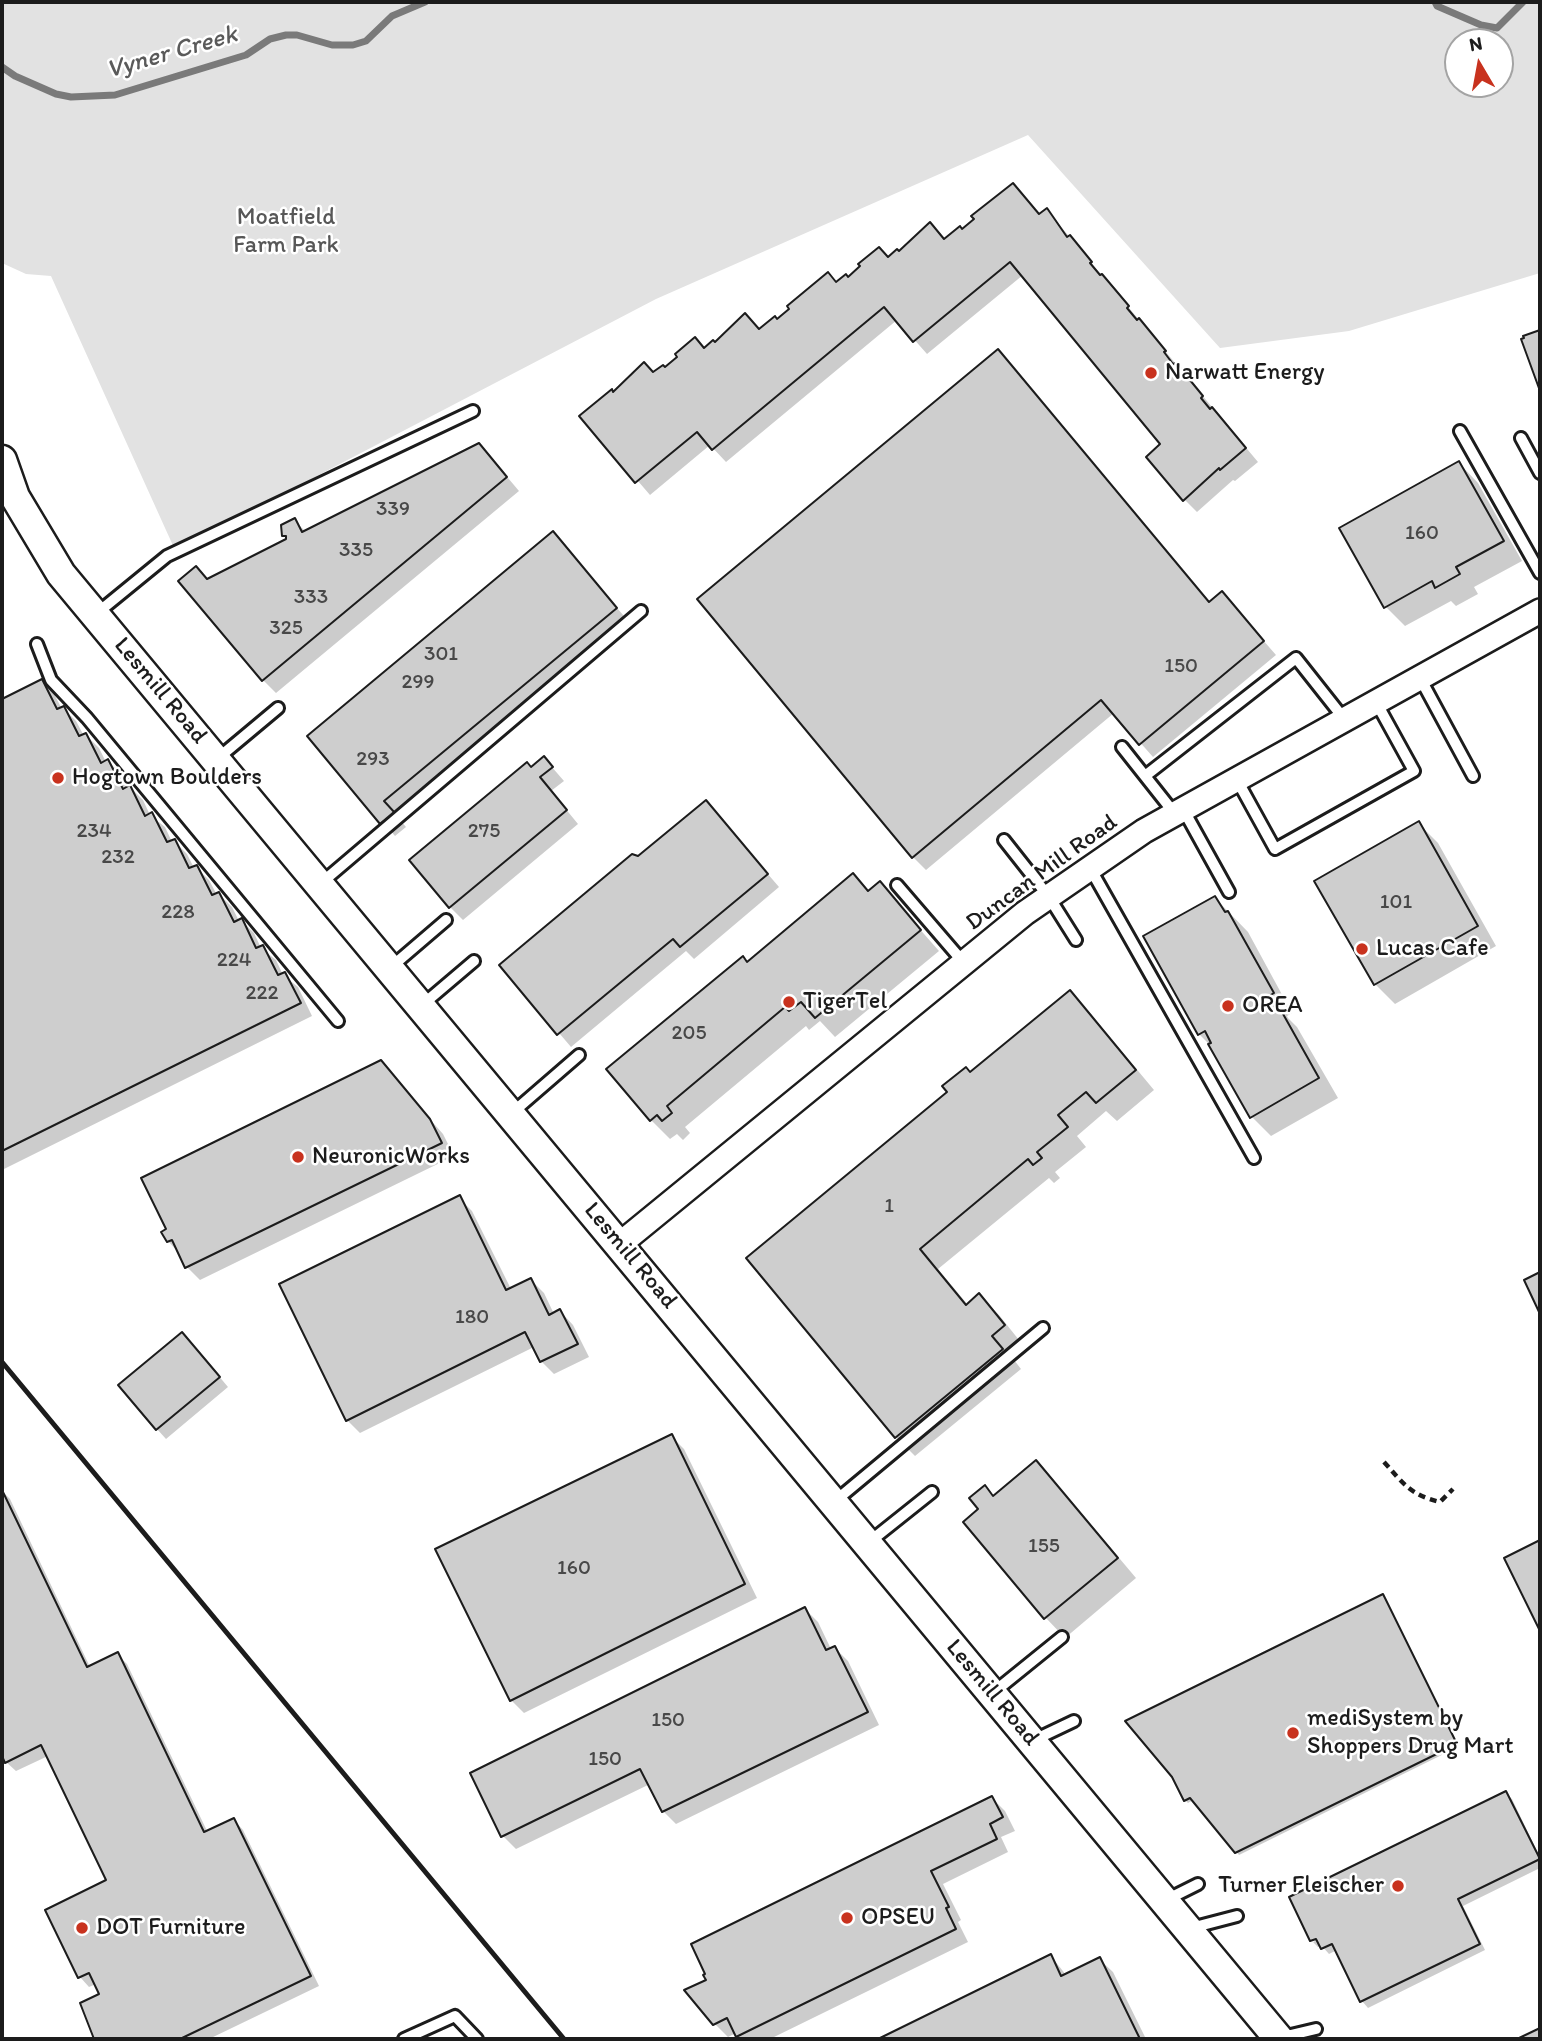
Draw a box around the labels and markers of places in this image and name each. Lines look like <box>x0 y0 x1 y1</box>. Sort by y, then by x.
place label: Narwatt Energy <box>1165 359 1325 387</box>
marker: Narwatt Energy <box>1143 365 1159 381</box>
place label: Hogtown Boulders <box>72 764 262 792</box>
marker: Hogtown Boulders <box>50 770 66 786</box>
place label: Lucas Cafe <box>1376 935 1489 963</box>
marker: Lucas Cafe <box>1354 941 1370 957</box>
place label: TigerTel <box>803 988 887 1016</box>
place label: OREA <box>1242 992 1303 1020</box>
marker: TigerTel <box>781 994 797 1010</box>
marker: OREA <box>1220 998 1236 1014</box>
place label: NeuronicWorks <box>312 1143 470 1171</box>
marker: NeuronicWorks <box>290 1149 306 1165</box>
place label: mediSystem by Shoppers Drug Mart <box>1307 1705 1513 1761</box>
marker: mediSystem by Shoppers Drug Mart <box>1285 1725 1301 1741</box>
place label: Turner Fleischer <box>1218 1872 1384 1900</box>
marker: Turner Fleischer <box>1390 1878 1406 1894</box>
place label: OPSEU <box>861 1904 935 1932</box>
marker: OPSEU <box>839 1910 855 1926</box>
place label: DOT Furniture <box>96 1914 245 1942</box>
marker: DOT Furniture <box>74 1920 90 1936</box>

